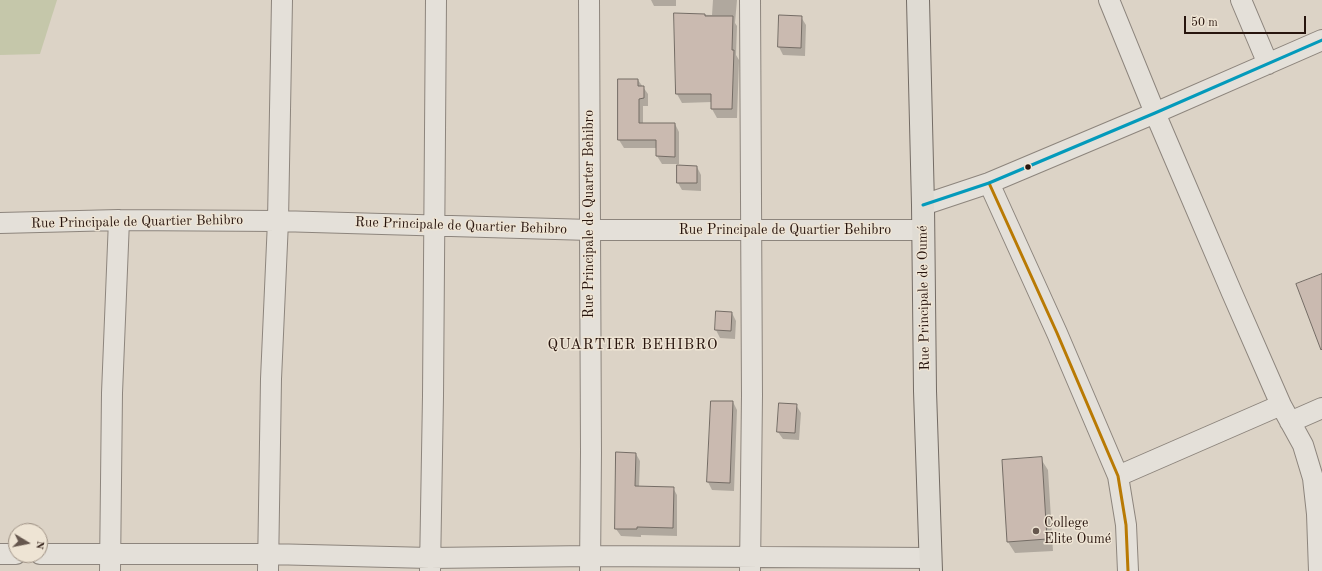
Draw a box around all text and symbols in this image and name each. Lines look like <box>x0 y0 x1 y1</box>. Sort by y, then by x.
scale bar <box>1186 8 1308 34</box>
text: 50 m <box>1191 17 1218 29</box>
street label: Rue Principale de Quarter Behibro <box>581 110 597 318</box>
unlabelled marker <box>1023 162 1033 172</box>
street label: Rue Principale de Quartier Behibro <box>31 212 243 232</box>
street label: Rue Principale de Quartier Behibro <box>355 214 567 238</box>
street label: Rue Principale de Quartier Behibro <box>679 222 891 238</box>
street label: Rue Principale de Oumé <box>914 225 934 371</box>
district label: QUARTIER BEHIBRO <box>548 336 718 354</box>
place label: College Elite Oumé <box>1044 515 1111 548</box>
north arrow <box>8 523 48 563</box>
marker: College Elite Oumé <box>1031 526 1041 536</box>
text: N <box>33 540 45 550</box>

